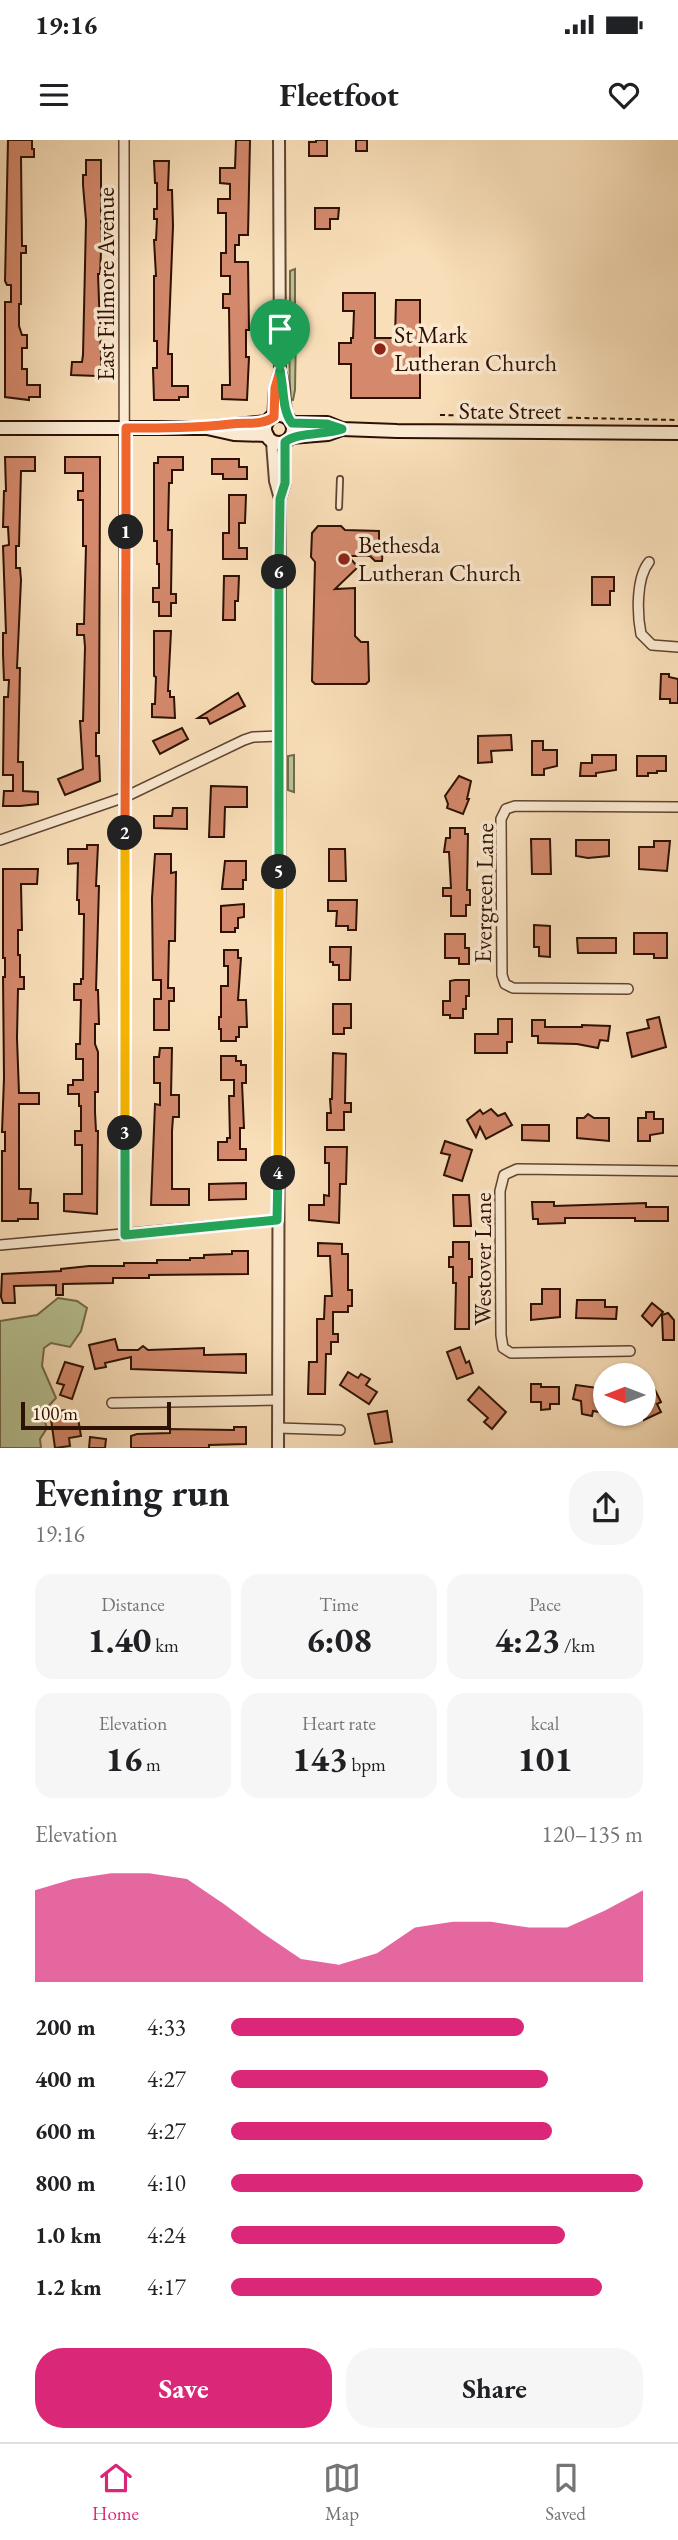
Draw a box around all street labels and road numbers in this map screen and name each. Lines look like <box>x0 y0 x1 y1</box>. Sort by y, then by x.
street label: East Fillmore Avenue <box>90 187 121 381</box>
street label: State Street <box>459 395 562 426</box>
street label: Evergreen Lane <box>467 823 500 963</box>
street label: Westover Lane <box>467 1192 498 1326</box>

